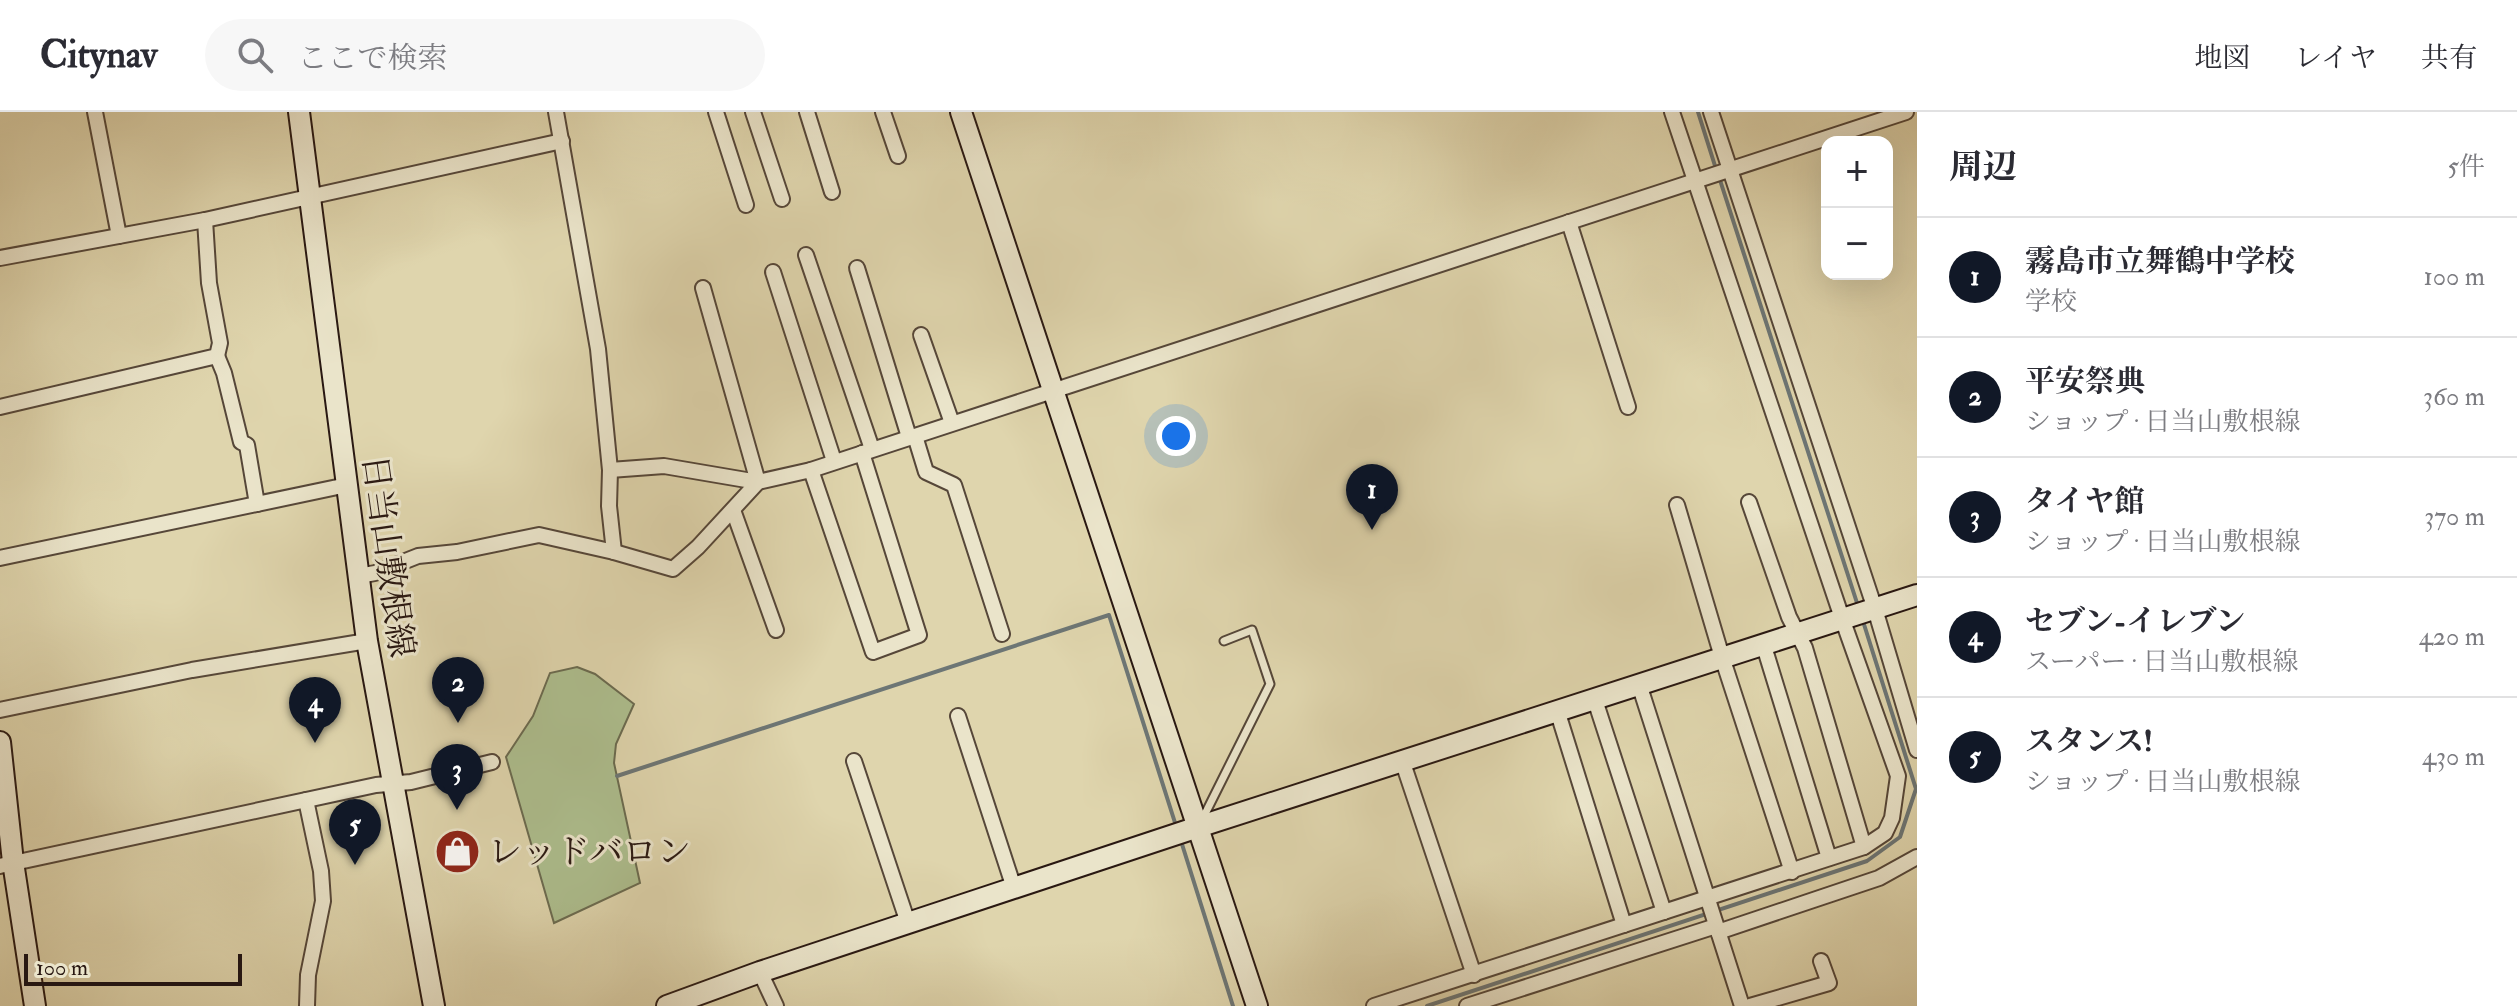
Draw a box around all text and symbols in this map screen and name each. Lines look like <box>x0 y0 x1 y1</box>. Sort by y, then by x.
search box <box>205 19 765 91</box>
text: Citynav <box>40 31 157 79</box>
icon: search <box>233 33 277 77</box>
text: ここで検索 <box>297 40 447 77</box>
text: 地図 <box>2194 41 2250 76</box>
text: レイヤ <box>2294 41 2377 76</box>
text: 共有 <box>2421 41 2477 76</box>
map controls <box>1821 136 1893 280</box>
button: + <box>1821 136 1893 208</box>
text: 周辺 <box>1949 146 2017 189</box>
text: 5件 <box>2448 151 2485 183</box>
button: − <box>1821 208 1893 280</box>
text: 霧島市立舞鶴中学校 <box>2025 243 2295 280</box>
text: 1 <box>1970 261 1980 293</box>
text: 100 m <box>2424 261 2485 293</box>
text: 学校 <box>2025 286 2077 318</box>
text: 平安祭典 <box>2025 363 2145 400</box>
text: 2 <box>1968 381 1982 413</box>
text: 360 m <box>2423 381 2485 413</box>
text: ショップ · 日当山敷根線 <box>2025 406 2301 438</box>
your location <box>1156 416 1196 456</box>
street label: 日当山敷根線 <box>352 452 423 660</box>
pin: 1 <box>1346 464 1398 530</box>
text: タイヤ館 <box>2025 483 2144 520</box>
text: 3 <box>1970 501 1980 533</box>
text: 370 m <box>2424 501 2485 533</box>
text: ショップ · 日当山敷根線 <box>2025 526 2301 558</box>
text: セブン-イレブン <box>2025 603 2245 640</box>
text: 4 <box>1968 621 1982 653</box>
text: 420 m <box>2419 621 2485 653</box>
text: スーパー · 日当山敷根線 <box>2025 646 2298 678</box>
pin: 2 <box>432 657 484 723</box>
pin: 4 <box>289 677 341 743</box>
text: スタンス! <box>2025 723 2153 760</box>
text: 5 <box>1969 741 1981 773</box>
text: 430 m <box>2422 741 2485 773</box>
pin: 3 <box>431 744 483 810</box>
text: ショップ · 日当山敷根線 <box>2025 766 2301 798</box>
pin: 5 <box>329 799 381 865</box>
shop icon: レッドバロン <box>433 827 481 875</box>
place label: レッドバロン <box>488 831 691 874</box>
scale bar <box>24 950 242 986</box>
text: 100 m <box>36 954 88 982</box>

